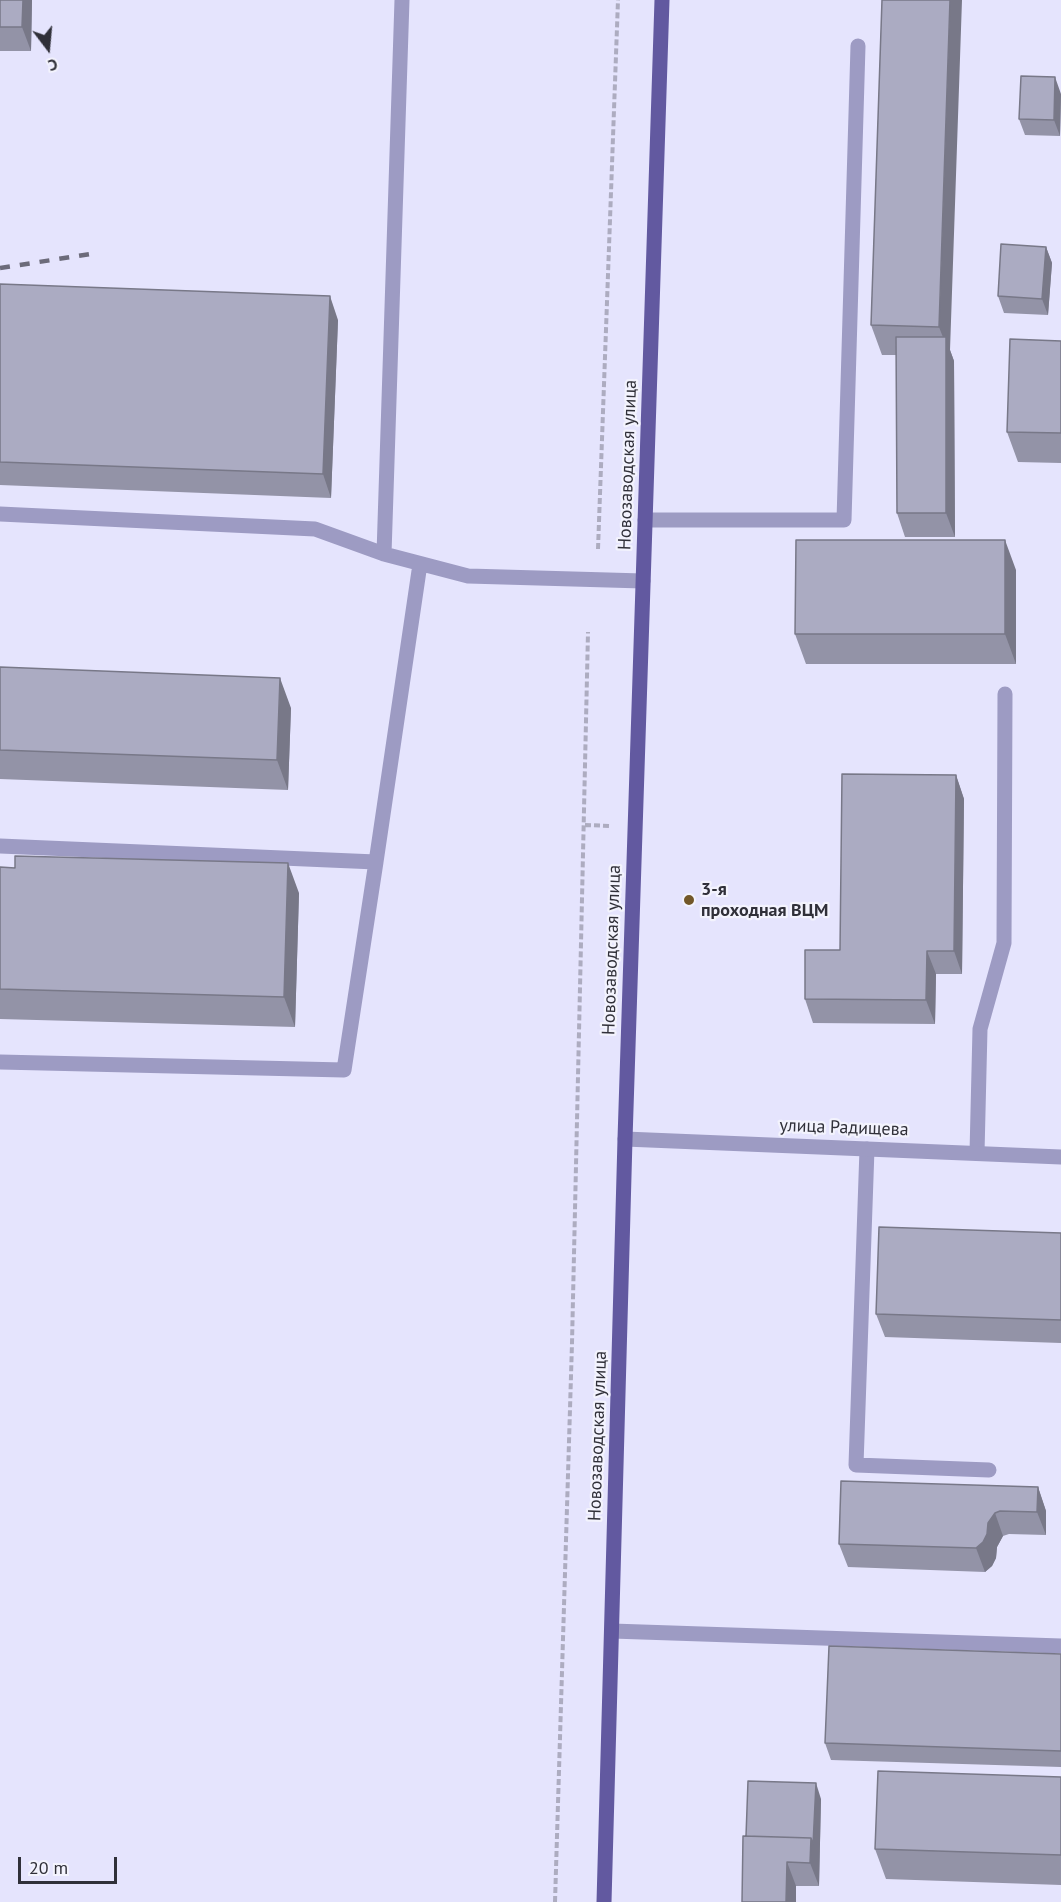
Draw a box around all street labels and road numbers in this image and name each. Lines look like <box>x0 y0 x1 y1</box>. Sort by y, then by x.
street label: Новозаводская улица <box>614 380 642 550</box>
street label: Новозаводская улица <box>598 865 626 1035</box>
street label: улица Радищева <box>779 1115 909 1141</box>
street label: Новозаводская улица <box>584 1351 612 1521</box>

